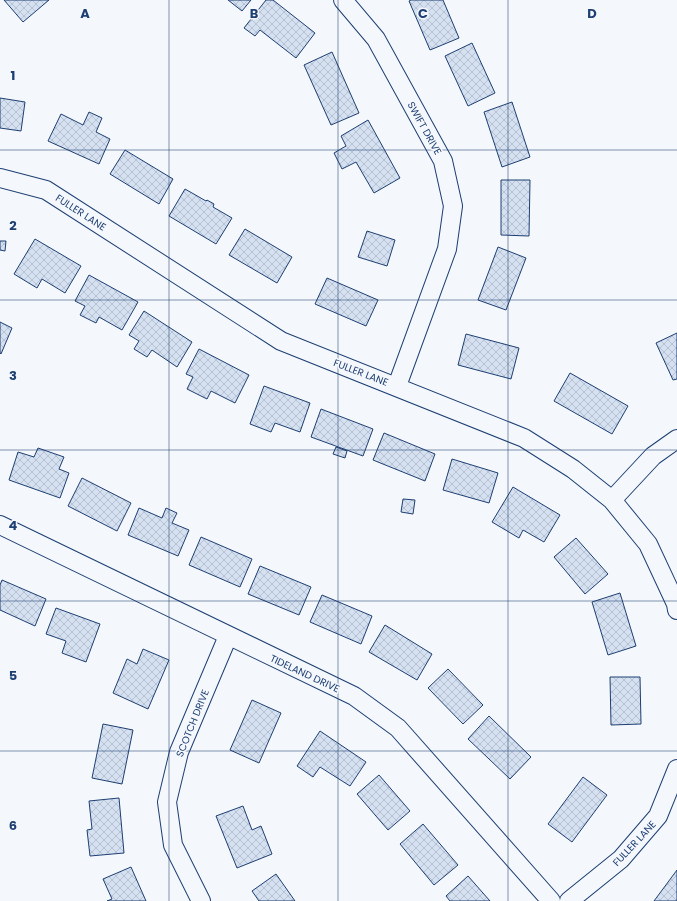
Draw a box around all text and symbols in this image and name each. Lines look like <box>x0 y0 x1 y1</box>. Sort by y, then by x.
text: A <box>80 4 90 23</box>
text: B <box>250 4 259 23</box>
text: C <box>418 4 428 23</box>
text: D <box>587 4 597 23</box>
text: 1 <box>11 66 15 85</box>
street label: SWIFT DRIVE <box>404 99 445 158</box>
street label: FULLER LANE <box>53 190 109 234</box>
text: 2 <box>9 216 17 235</box>
street label: FULLER LANE <box>331 355 390 390</box>
text: 3 <box>9 366 17 385</box>
text: 4 <box>9 516 18 535</box>
street label: TIDELAND DRIVE <box>267 651 342 696</box>
text: 5 <box>9 666 17 685</box>
street label: SCOTCH DRIVE <box>172 687 213 759</box>
text: 6 <box>9 816 17 835</box>
street label: FULLER LANE <box>609 817 659 869</box>

